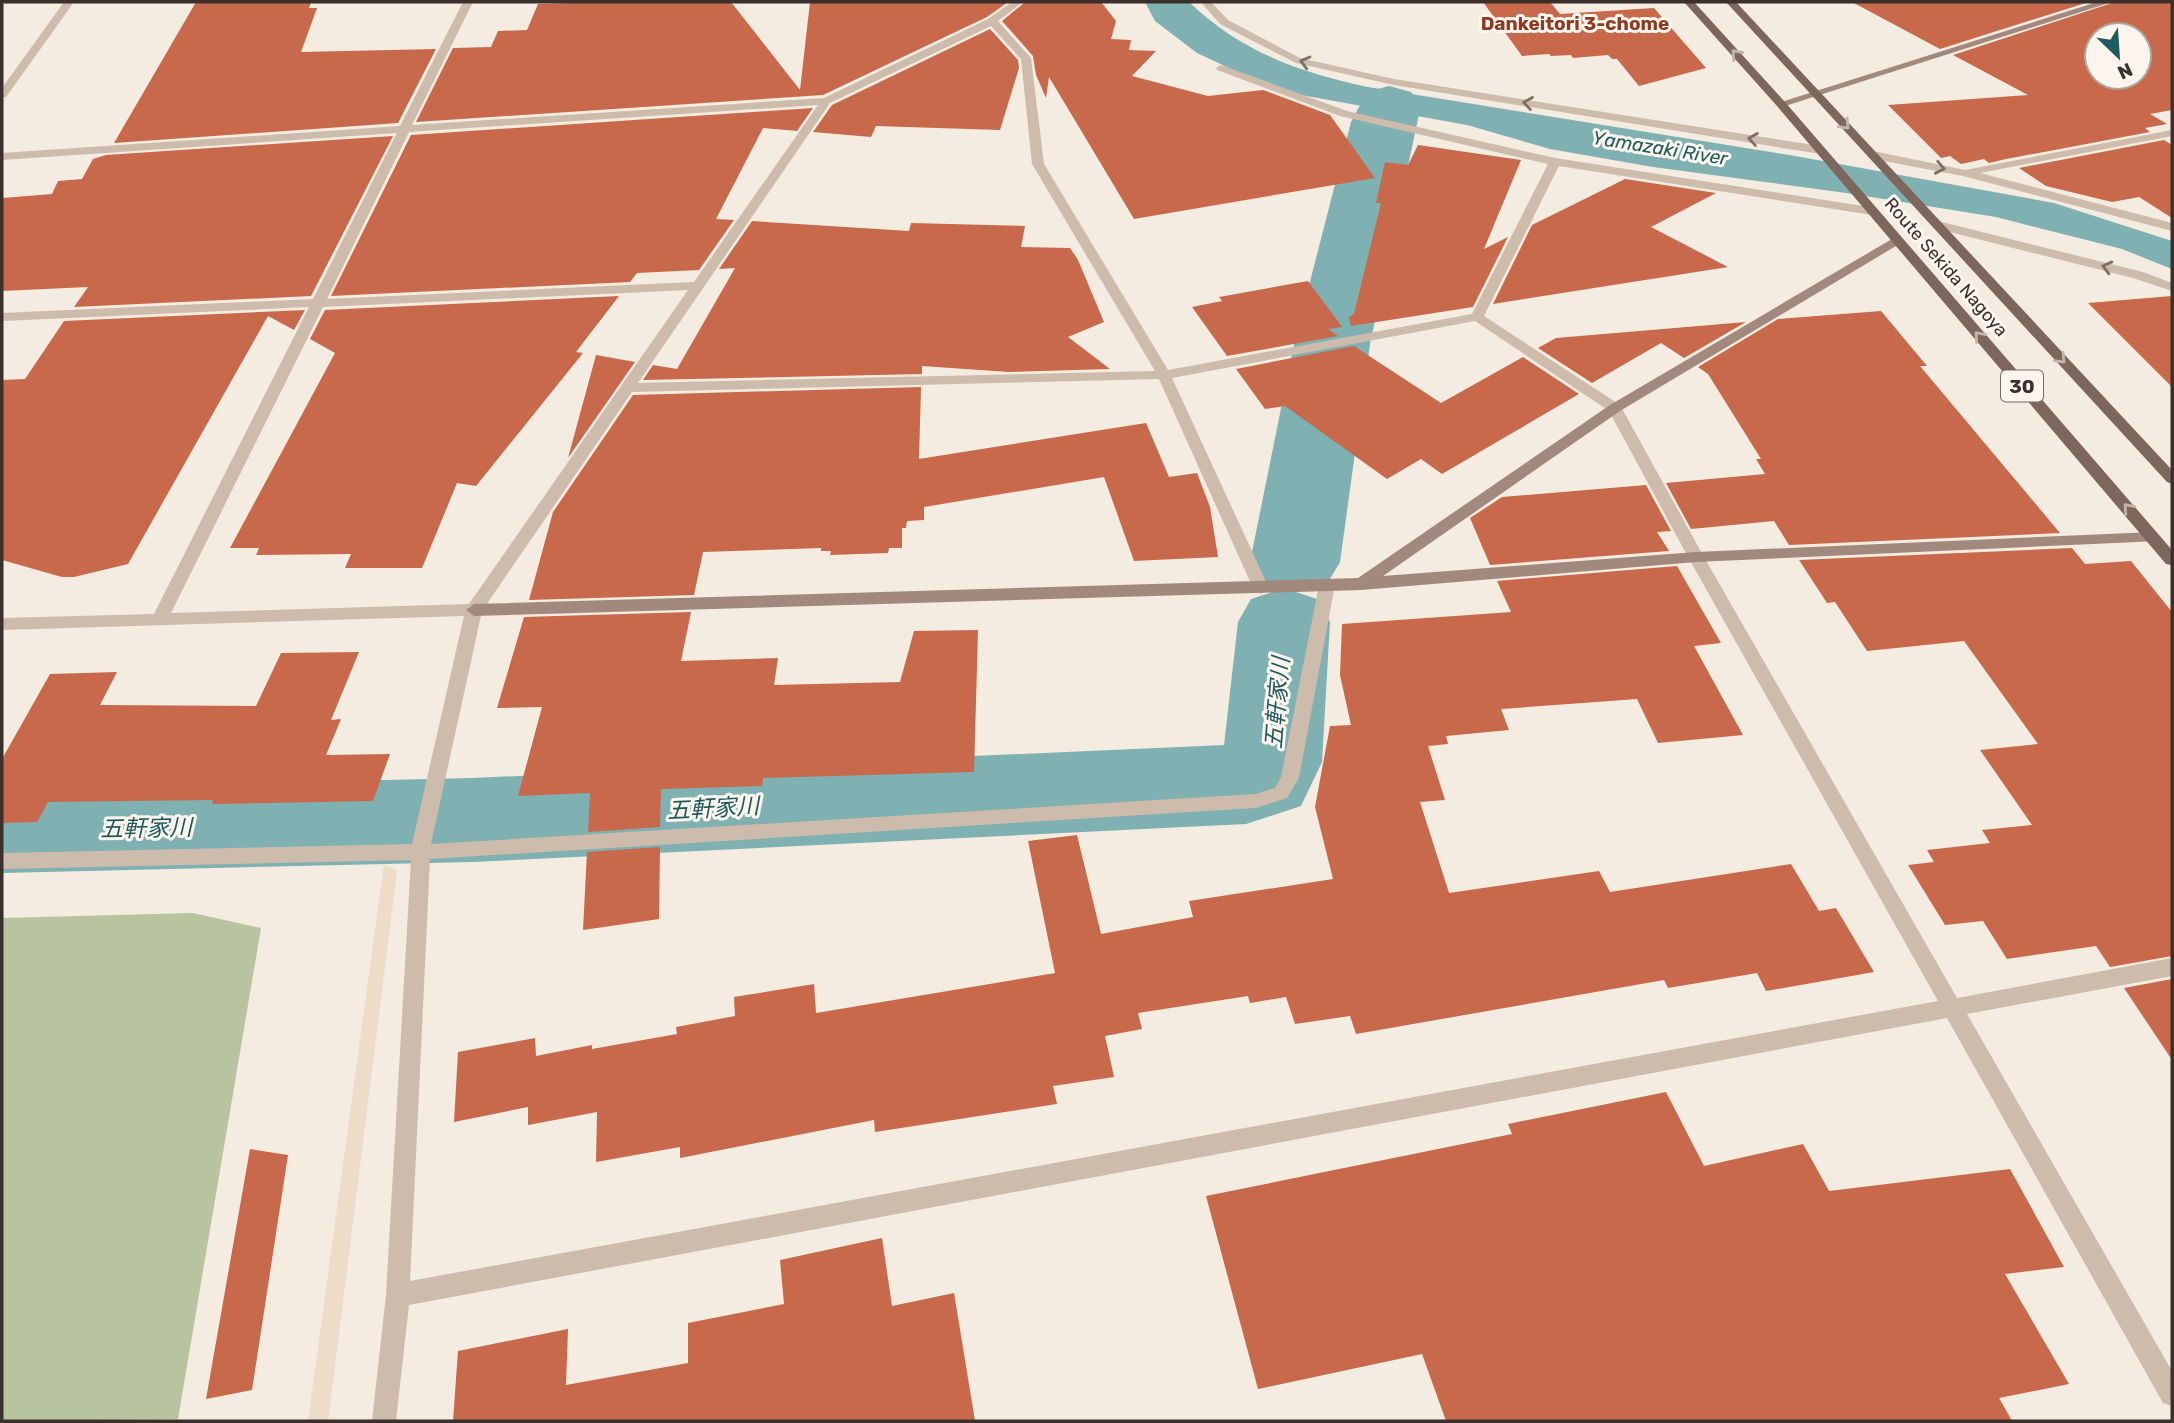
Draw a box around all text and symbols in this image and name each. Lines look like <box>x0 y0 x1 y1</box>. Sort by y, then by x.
district label: Dankeitori 3-chome <box>1481 12 1669 35</box>
north arrow <box>2083 21 2153 91</box>
one-way arrow <box>1731 49 1744 62</box>
one-way arrow <box>1299 56 1311 70</box>
text: N <box>2114 58 2136 84</box>
one-way arrow <box>1522 96 1534 111</box>
one-way arrow <box>1837 117 1850 130</box>
water label: Yamazaki River <box>1591 126 1730 170</box>
one-way arrow <box>1747 132 1759 147</box>
one-way arrow <box>1934 160 1946 175</box>
street label: Route Sekida Nagoya <box>1880 193 2012 341</box>
one-way arrow <box>2101 261 2113 275</box>
one-way arrow <box>1975 331 1987 344</box>
one-way arrow <box>2053 351 2065 364</box>
road number: 30 <box>2001 370 2043 402</box>
one-way arrow <box>2124 503 2136 516</box>
water label: 五軒家川 <box>1259 653 1295 750</box>
water label: 五軒家川 <box>666 791 763 824</box>
water label: 五軒家川 <box>100 813 195 843</box>

